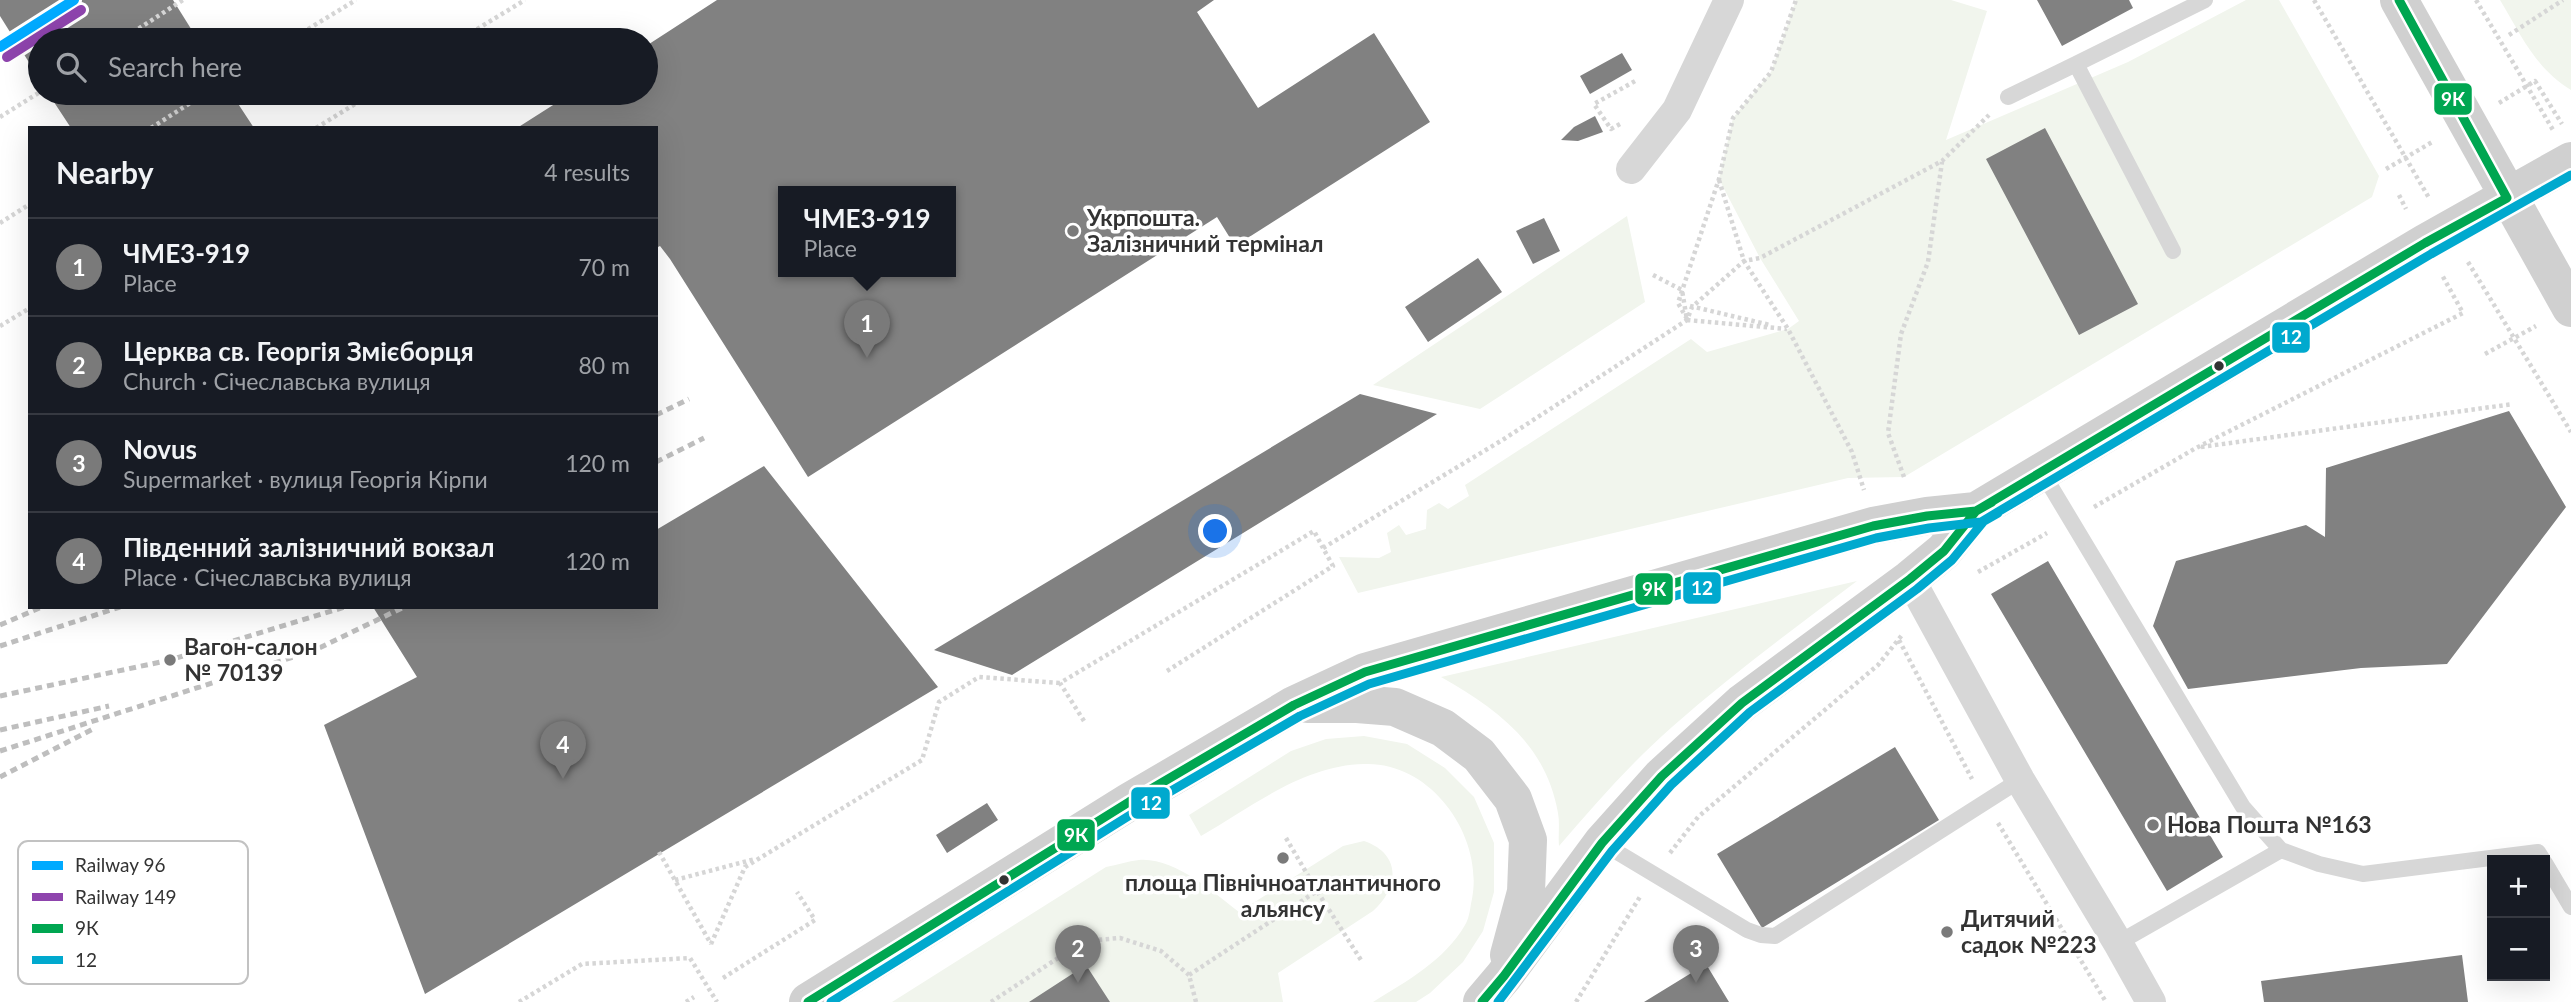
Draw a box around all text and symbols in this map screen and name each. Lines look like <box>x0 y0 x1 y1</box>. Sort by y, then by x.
search box <box>28 28 658 105</box>
icon: search <box>52 48 90 86</box>
text: Search here <box>108 51 242 83</box>
line badge: 9К <box>2433 82 2473 116</box>
text: 9К <box>2441 87 2466 110</box>
text: Nearby <box>56 154 154 190</box>
text: 4 results <box>544 158 630 186</box>
popup <box>778 186 956 277</box>
text: ЧМЕ3-919 <box>803 202 931 234</box>
place label: Укрпошта. Залізничний термінал <box>1086 203 1324 257</box>
marker: Укрпошта. Залізничний термінал <box>1065 223 1081 239</box>
text: Place <box>803 234 857 262</box>
text: ЧМЕ3-919 <box>123 237 250 269</box>
text: 1 <box>72 253 86 281</box>
text: 70 m <box>579 253 630 281</box>
text: Place <box>123 269 177 297</box>
pin: 1 <box>844 300 890 358</box>
line badge: 12 <box>2271 321 2311 354</box>
text: 12 <box>2280 325 2302 348</box>
text: Церква св. Георгія Змієборця <box>123 335 474 367</box>
text: 2 <box>72 351 86 379</box>
text: 80 m <box>579 351 630 379</box>
unlabelled marker <box>2212 359 2226 373</box>
text: Church · Січеславська вулиця <box>123 367 431 395</box>
text: Novus <box>123 433 197 465</box>
text: 3 <box>72 449 86 477</box>
text: 120 m <box>565 449 630 477</box>
text: Supermarket · вулиця Георгія Кірпи <box>123 465 488 493</box>
your location <box>1198 514 1232 548</box>
text: Південний залізничний вокзал <box>123 531 495 563</box>
text: 4 <box>72 547 86 575</box>
text: 120 m <box>565 547 630 575</box>
text: Place · Січеславська вулиця <box>123 563 412 591</box>
line badge: 12 <box>1682 571 1722 605</box>
line badge: 9К <box>1634 572 1674 606</box>
text: 12 <box>1691 576 1713 599</box>
text: 9К <box>1642 577 1667 600</box>
place label: Вагон-салон № 70139 <box>184 632 318 686</box>
marker: Вагон-салон № 70139 <box>162 652 178 668</box>
pin: 4 <box>540 721 586 779</box>
line badge: 12 <box>1130 786 1171 820</box>
text: 12 <box>1140 791 1162 814</box>
place label: Нова Пошта №163 <box>2167 810 2372 838</box>
marker: Нова Пошта №163 <box>2145 817 2161 833</box>
line badge: 9К <box>1056 818 1096 852</box>
text: 9К <box>1064 823 1089 846</box>
legend <box>18 841 248 984</box>
marker: площа Північноатлантичного альянсу <box>1275 850 1291 866</box>
text: Railway 96 <box>75 853 166 876</box>
map controls <box>2487 855 2550 981</box>
button: + <box>2487 855 2550 918</box>
place label: площа Північноатлантичного альянсу <box>1125 868 1441 922</box>
unlabelled marker <box>997 873 1011 887</box>
text: Railway 149 <box>75 885 177 908</box>
place label: Дитячий садок №223 <box>1961 904 2097 958</box>
text: 9К <box>75 916 99 939</box>
button: − <box>2487 918 2550 981</box>
marker: Дитячий садок №223 <box>1939 924 1955 940</box>
pin: 2 <box>1055 925 1101 983</box>
pin: 3 <box>1673 925 1719 983</box>
text: 12 <box>75 948 97 971</box>

